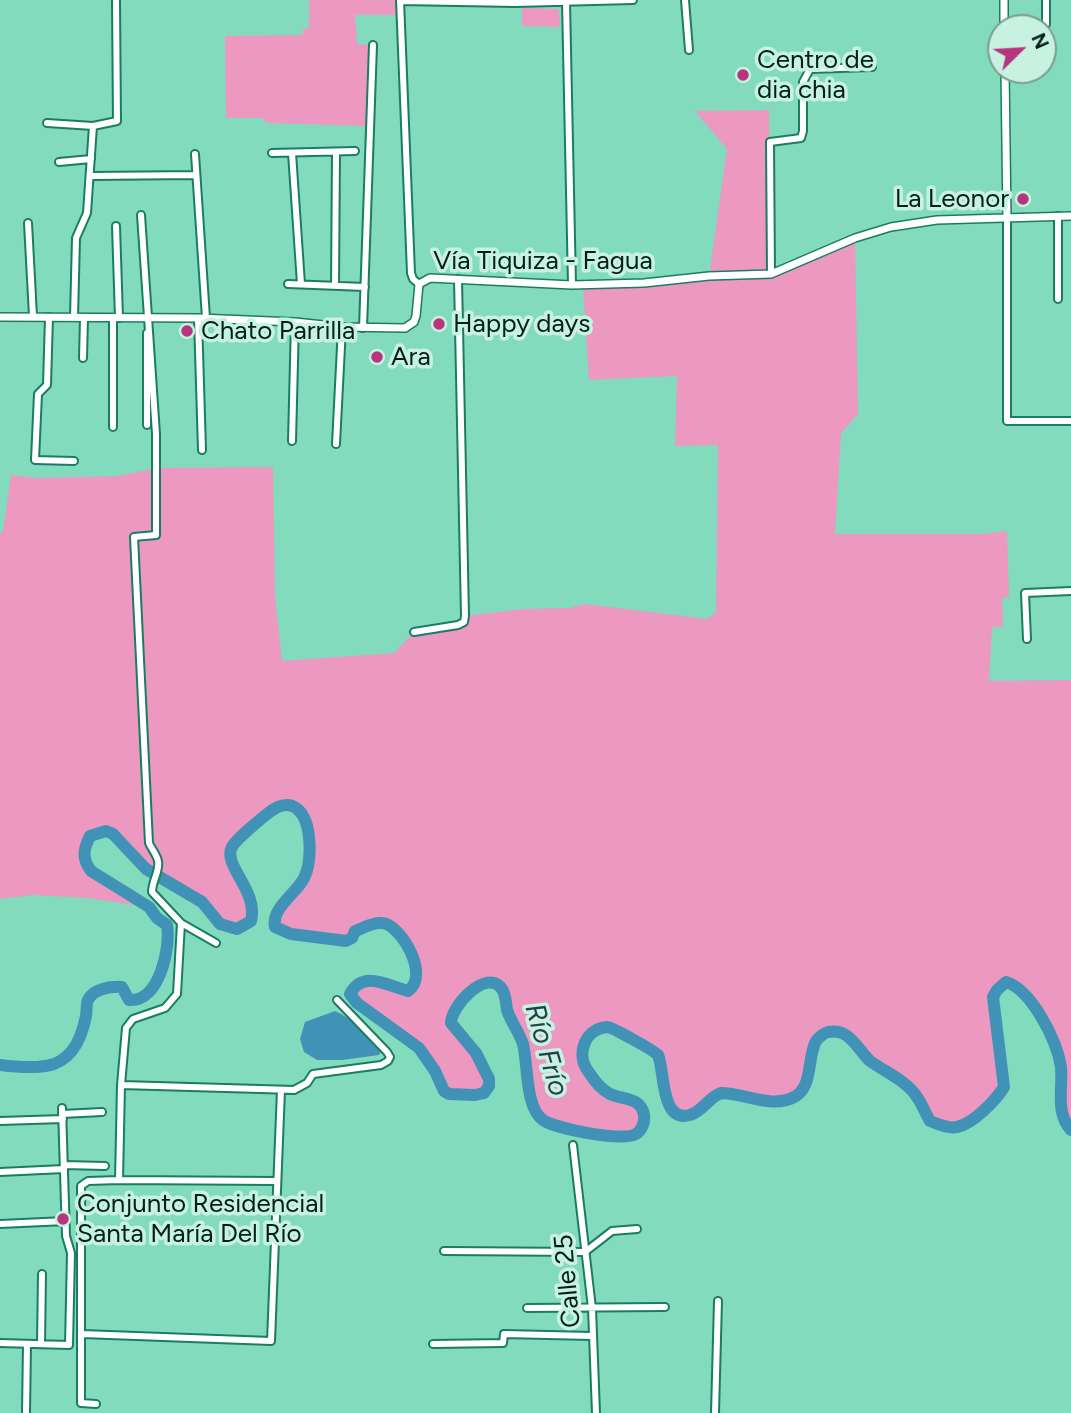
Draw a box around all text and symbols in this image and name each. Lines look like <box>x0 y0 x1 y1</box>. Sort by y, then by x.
north arrow <box>987 14 1057 84</box>
text: N <box>1026 30 1053 52</box>
place label: Centro de dia chia <box>757 44 874 106</box>
marker: Centro de dia chia <box>735 67 751 83</box>
place label: La Leonor <box>895 183 1009 215</box>
marker: La Leonor <box>1015 191 1031 207</box>
street label: Vía Tiquiza - Fagua <box>433 245 653 277</box>
place label: Happy days <box>453 308 590 340</box>
place label: Chato Parrilla <box>201 315 355 347</box>
marker: Happy days <box>431 316 447 332</box>
marker: Chato Parrilla <box>179 323 195 339</box>
place label: Ara <box>391 341 431 373</box>
marker: Ara <box>369 349 385 365</box>
water label: Río Frío <box>517 1000 575 1100</box>
place label: Conjunto Residencial Santa María Del Río <box>77 1188 324 1250</box>
marker: Conjunto Residencial Santa María Del Río <box>55 1211 71 1227</box>
street label: Calle 25 <box>548 1233 588 1329</box>

